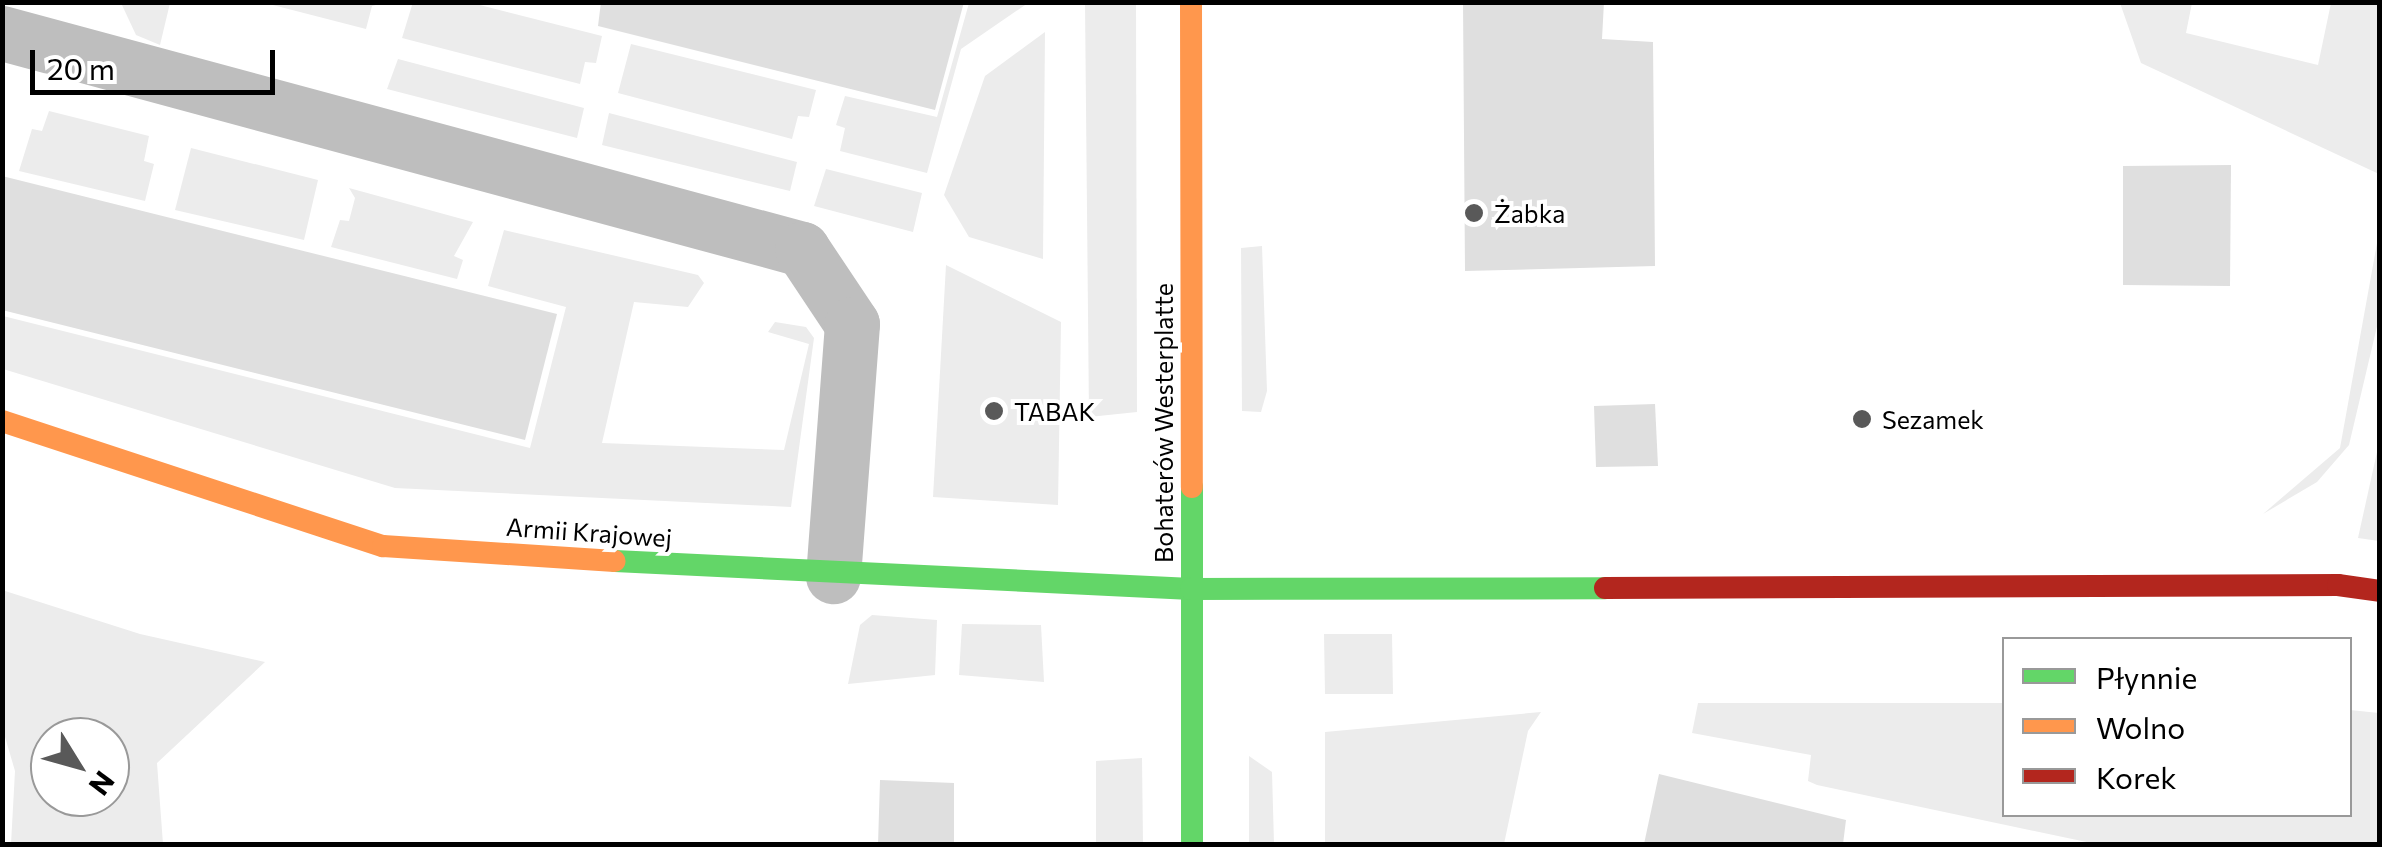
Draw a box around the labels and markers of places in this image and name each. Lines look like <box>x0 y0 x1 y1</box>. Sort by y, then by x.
place label: Żabka <box>1494 198 1565 228</box>
marker: Żabka <box>1463 202 1485 224</box>
place label: TABAK <box>1014 396 1095 426</box>
marker: TABAK <box>983 400 1005 422</box>
place label: Sezamek <box>1882 404 1984 434</box>
marker: Sezamek <box>1851 408 1873 430</box>

